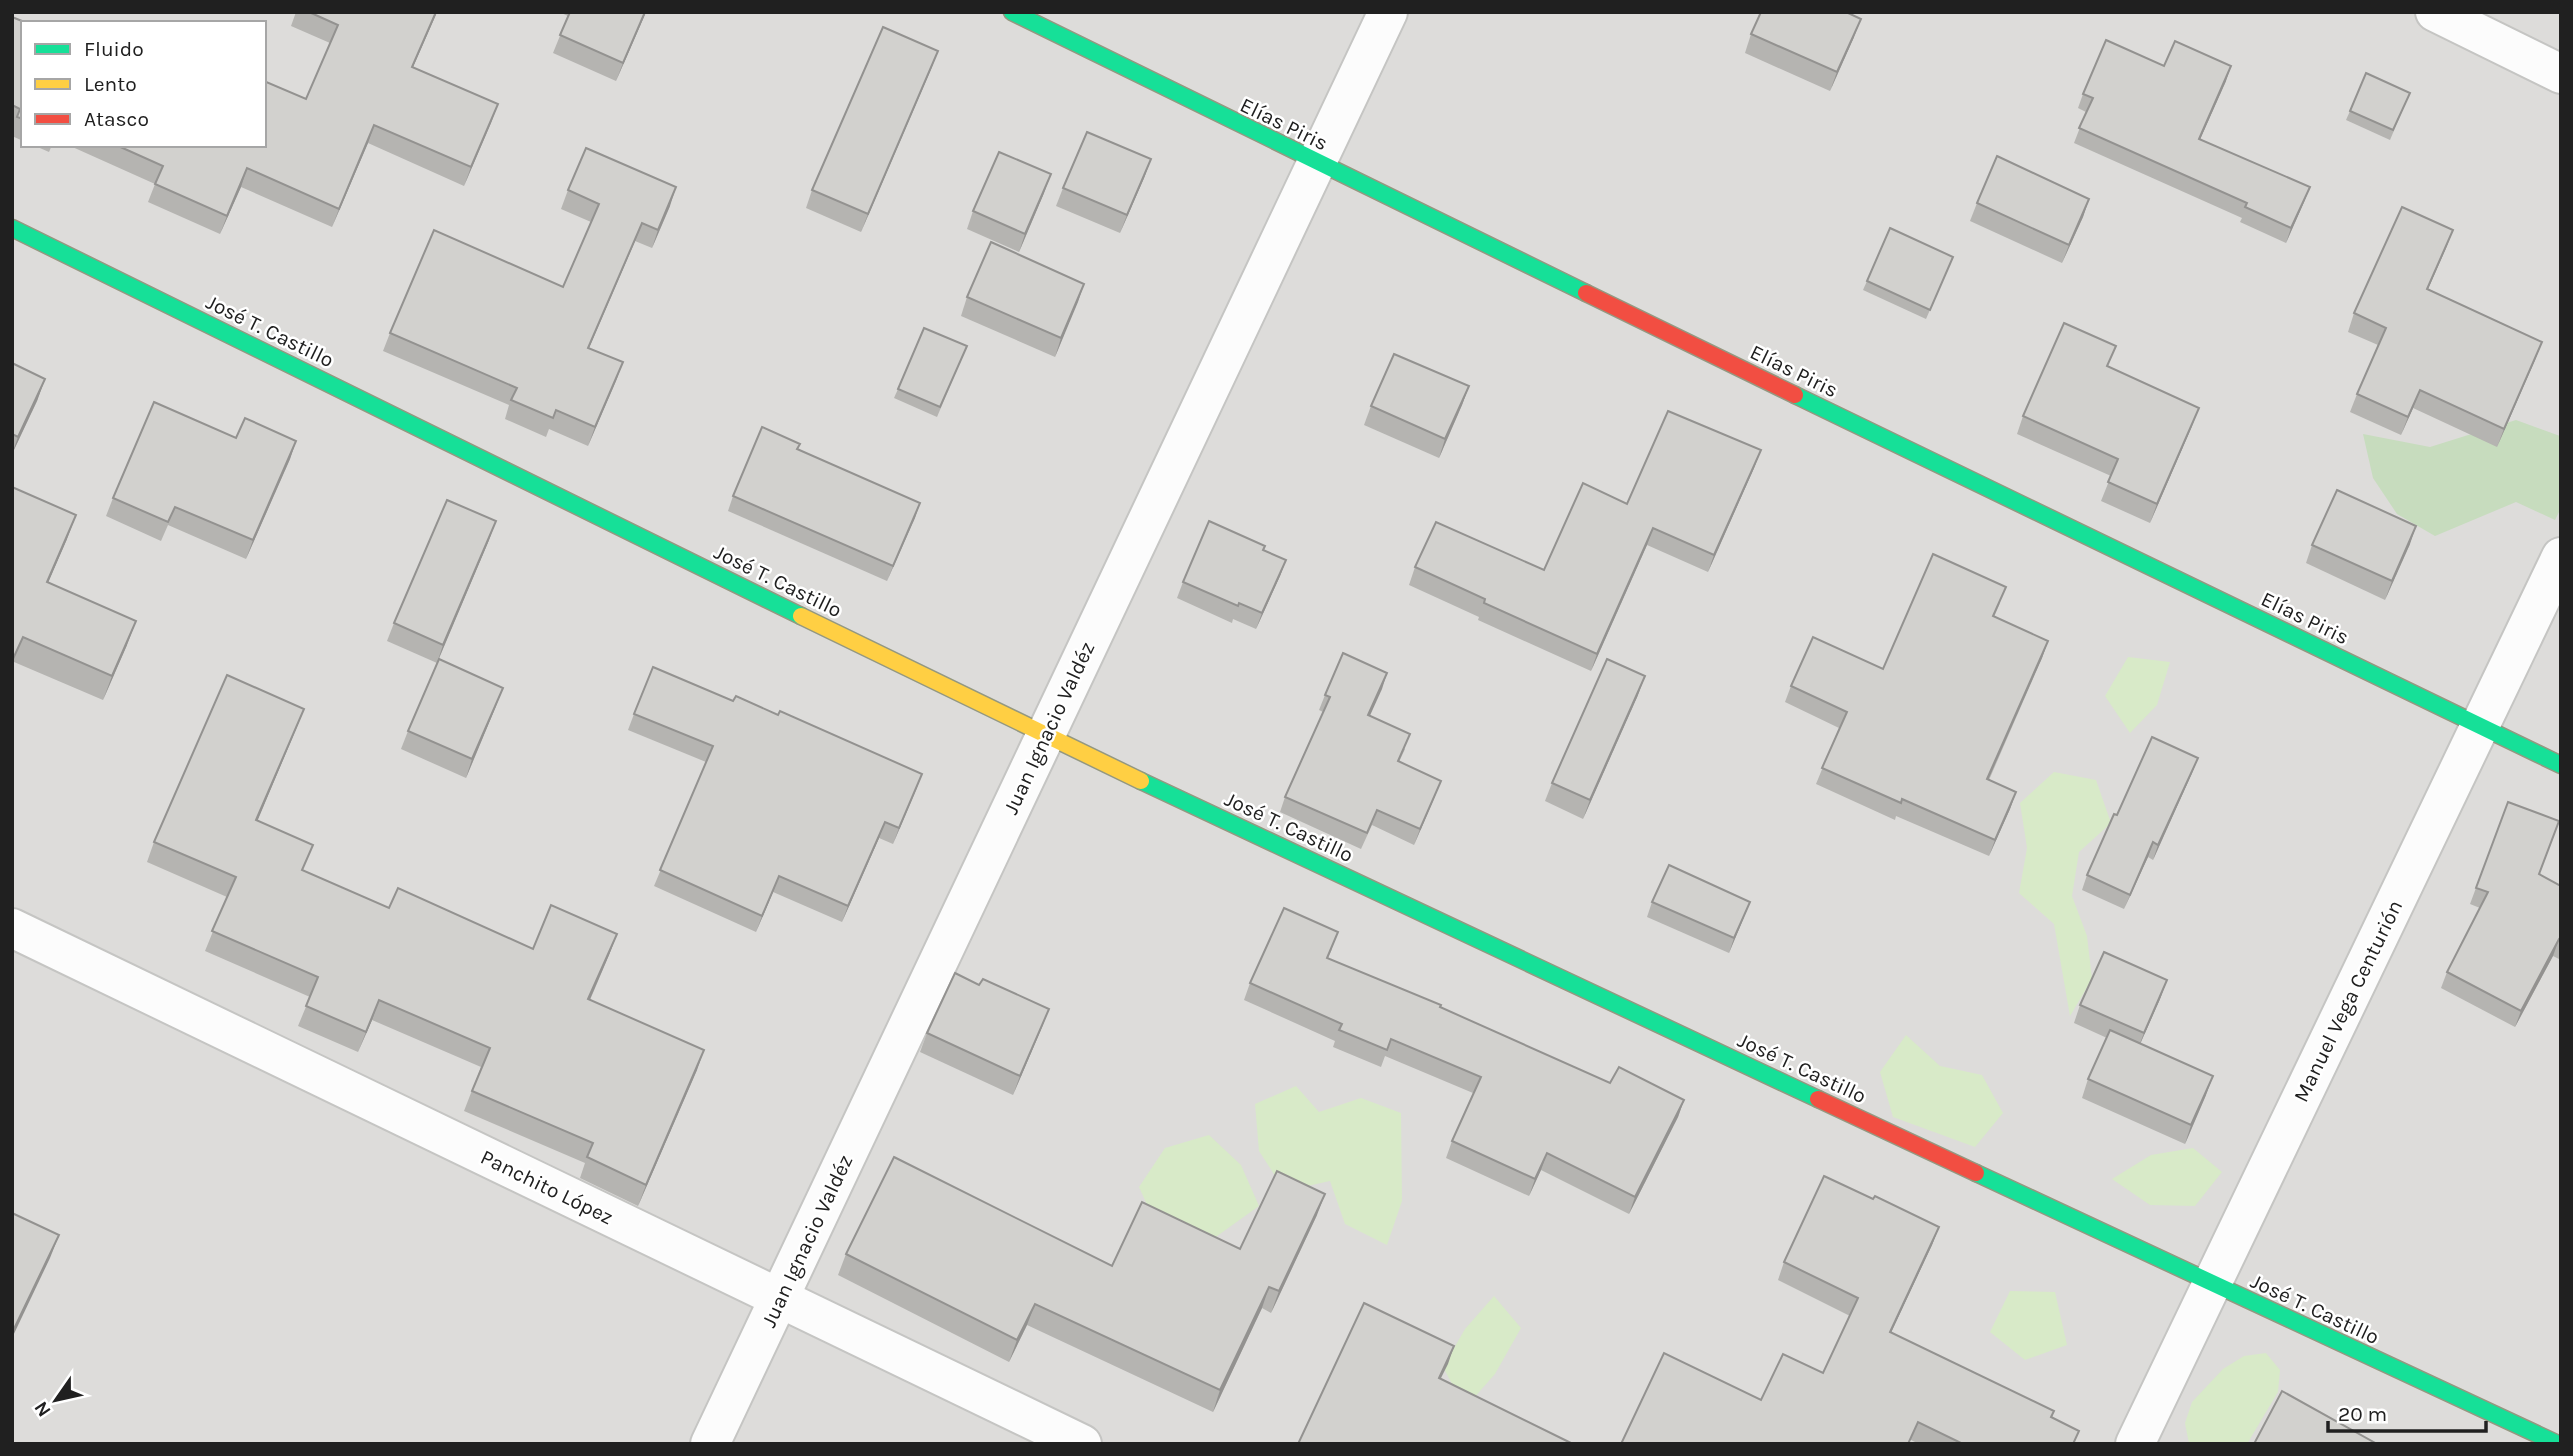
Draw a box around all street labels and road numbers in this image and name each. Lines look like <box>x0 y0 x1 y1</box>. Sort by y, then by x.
street label: Elías Piris <box>1236 93 1332 155</box>
street label: José T. Castillo <box>202 290 338 372</box>
street label: Elías Piris <box>1746 340 1842 402</box>
street label: José T. Castillo <box>710 540 846 622</box>
street label: Elías Piris <box>2257 587 2353 649</box>
street label: Juan Ignacio Valdéz <box>998 638 1100 818</box>
street label: José T. Castillo <box>1221 787 1357 867</box>
street label: Manuel Vega Centurión <box>2289 896 2407 1106</box>
street label: José T. Castillo <box>1734 1028 1870 1108</box>
street label: Panchito López <box>477 1145 617 1229</box>
street label: Juan Ignacio Valdéz <box>756 1151 858 1331</box>
street label: José T. Castillo <box>2247 1269 2383 1349</box>

